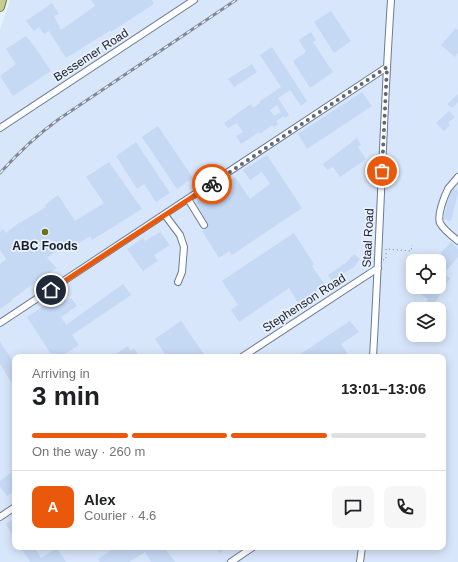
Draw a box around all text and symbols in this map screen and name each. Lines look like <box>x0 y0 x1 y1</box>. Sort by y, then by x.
street label: Bessemer Road <box>51 26 131 84</box>
pin <box>365 154 399 188</box>
icon: bag <box>371 160 393 182</box>
courier <box>192 164 232 204</box>
icon: bike <box>201 173 223 195</box>
street label: Staal Road <box>359 208 377 268</box>
marker: ABC Foods <box>40 227 50 237</box>
place label: ABC Foods <box>12 239 78 253</box>
map controls <box>406 254 446 342</box>
button: locate <box>406 254 446 294</box>
street label: Stephenson Road <box>260 271 348 335</box>
pin <box>34 273 68 307</box>
icon: home <box>40 279 62 301</box>
button: layers <box>406 302 446 342</box>
text: Arriving in <box>32 366 90 381</box>
text: 13:01–13:06 <box>341 380 426 397</box>
text: 3 min <box>32 381 100 411</box>
text: On the way · 260 m <box>32 444 145 459</box>
button: chat <box>332 486 374 528</box>
button: phone <box>384 486 426 528</box>
text: Alex <box>84 491 116 508</box>
text: A <box>48 498 58 515</box>
text: Courier · 4.6 <box>84 508 156 523</box>

